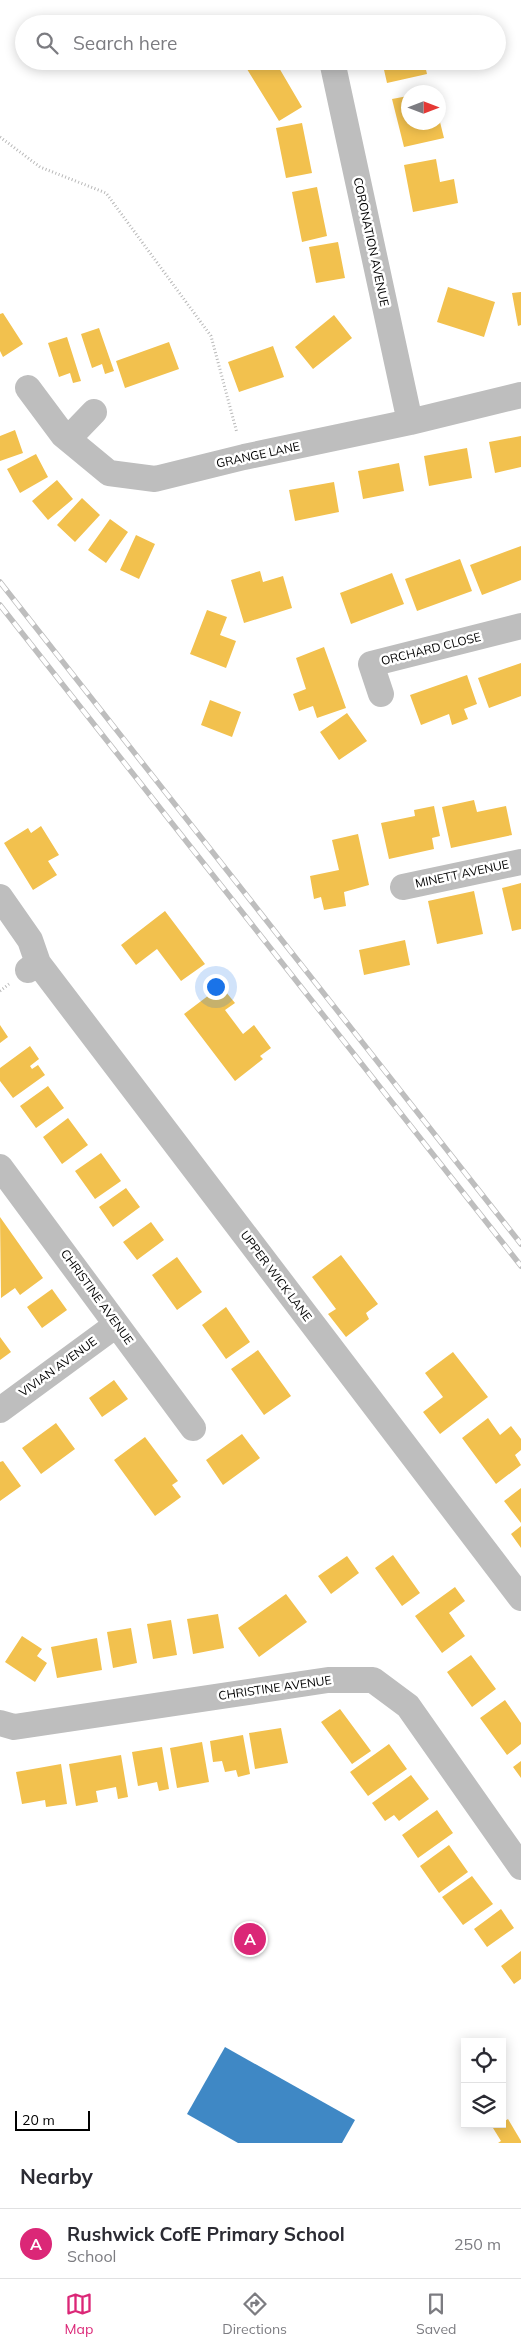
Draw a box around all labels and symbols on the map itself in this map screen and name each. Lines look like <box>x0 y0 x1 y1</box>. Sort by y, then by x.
north arrow <box>401 85 446 130</box>
street label: CORONATION AVENUE <box>350 176 393 308</box>
street label: GRANGE LANE <box>215 438 301 471</box>
street label: ORCHARD CLOSE <box>379 629 482 668</box>
street label: MINETT AVENUE <box>414 856 510 891</box>
your location <box>203 974 229 1000</box>
street label: UPPER WICK LANE <box>237 1227 315 1324</box>
street label: CHRISTINE AVENUE <box>58 1246 137 1347</box>
street label: VIVIAN AVENUE <box>16 1333 99 1400</box>
street label: CHRISTINE AVENUE <box>217 1672 332 1703</box>
pin: A <box>234 1920 266 1958</box>
scale bar <box>15 2108 90 2131</box>

